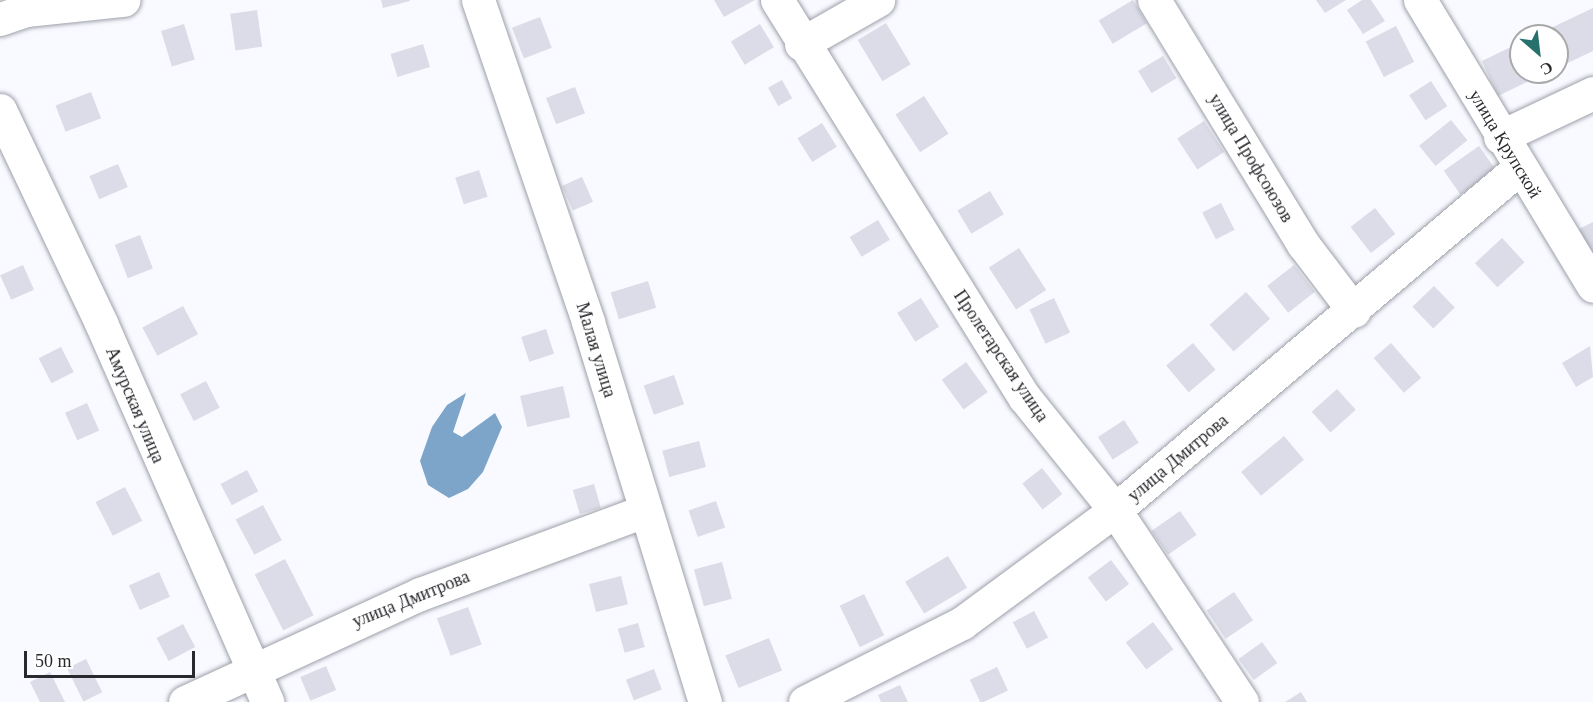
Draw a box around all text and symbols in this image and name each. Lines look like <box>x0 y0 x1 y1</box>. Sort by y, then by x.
north arrow <box>1509 24 1569 84</box>
text: С <box>1538 58 1556 79</box>
street label: улица Крупской <box>1464 86 1546 202</box>
street label: улица Профсоюзов <box>1204 90 1298 226</box>
street label: Пролетарская улица <box>949 286 1053 426</box>
street label: Малая улица <box>571 300 621 400</box>
street label: Амурская улица <box>101 344 169 466</box>
street label: улица Дмитрова <box>1123 410 1233 506</box>
street label: улица Дмитрова <box>349 566 473 632</box>
scale bar <box>27 639 198 677</box>
text: 50 m <box>35 651 72 671</box>

